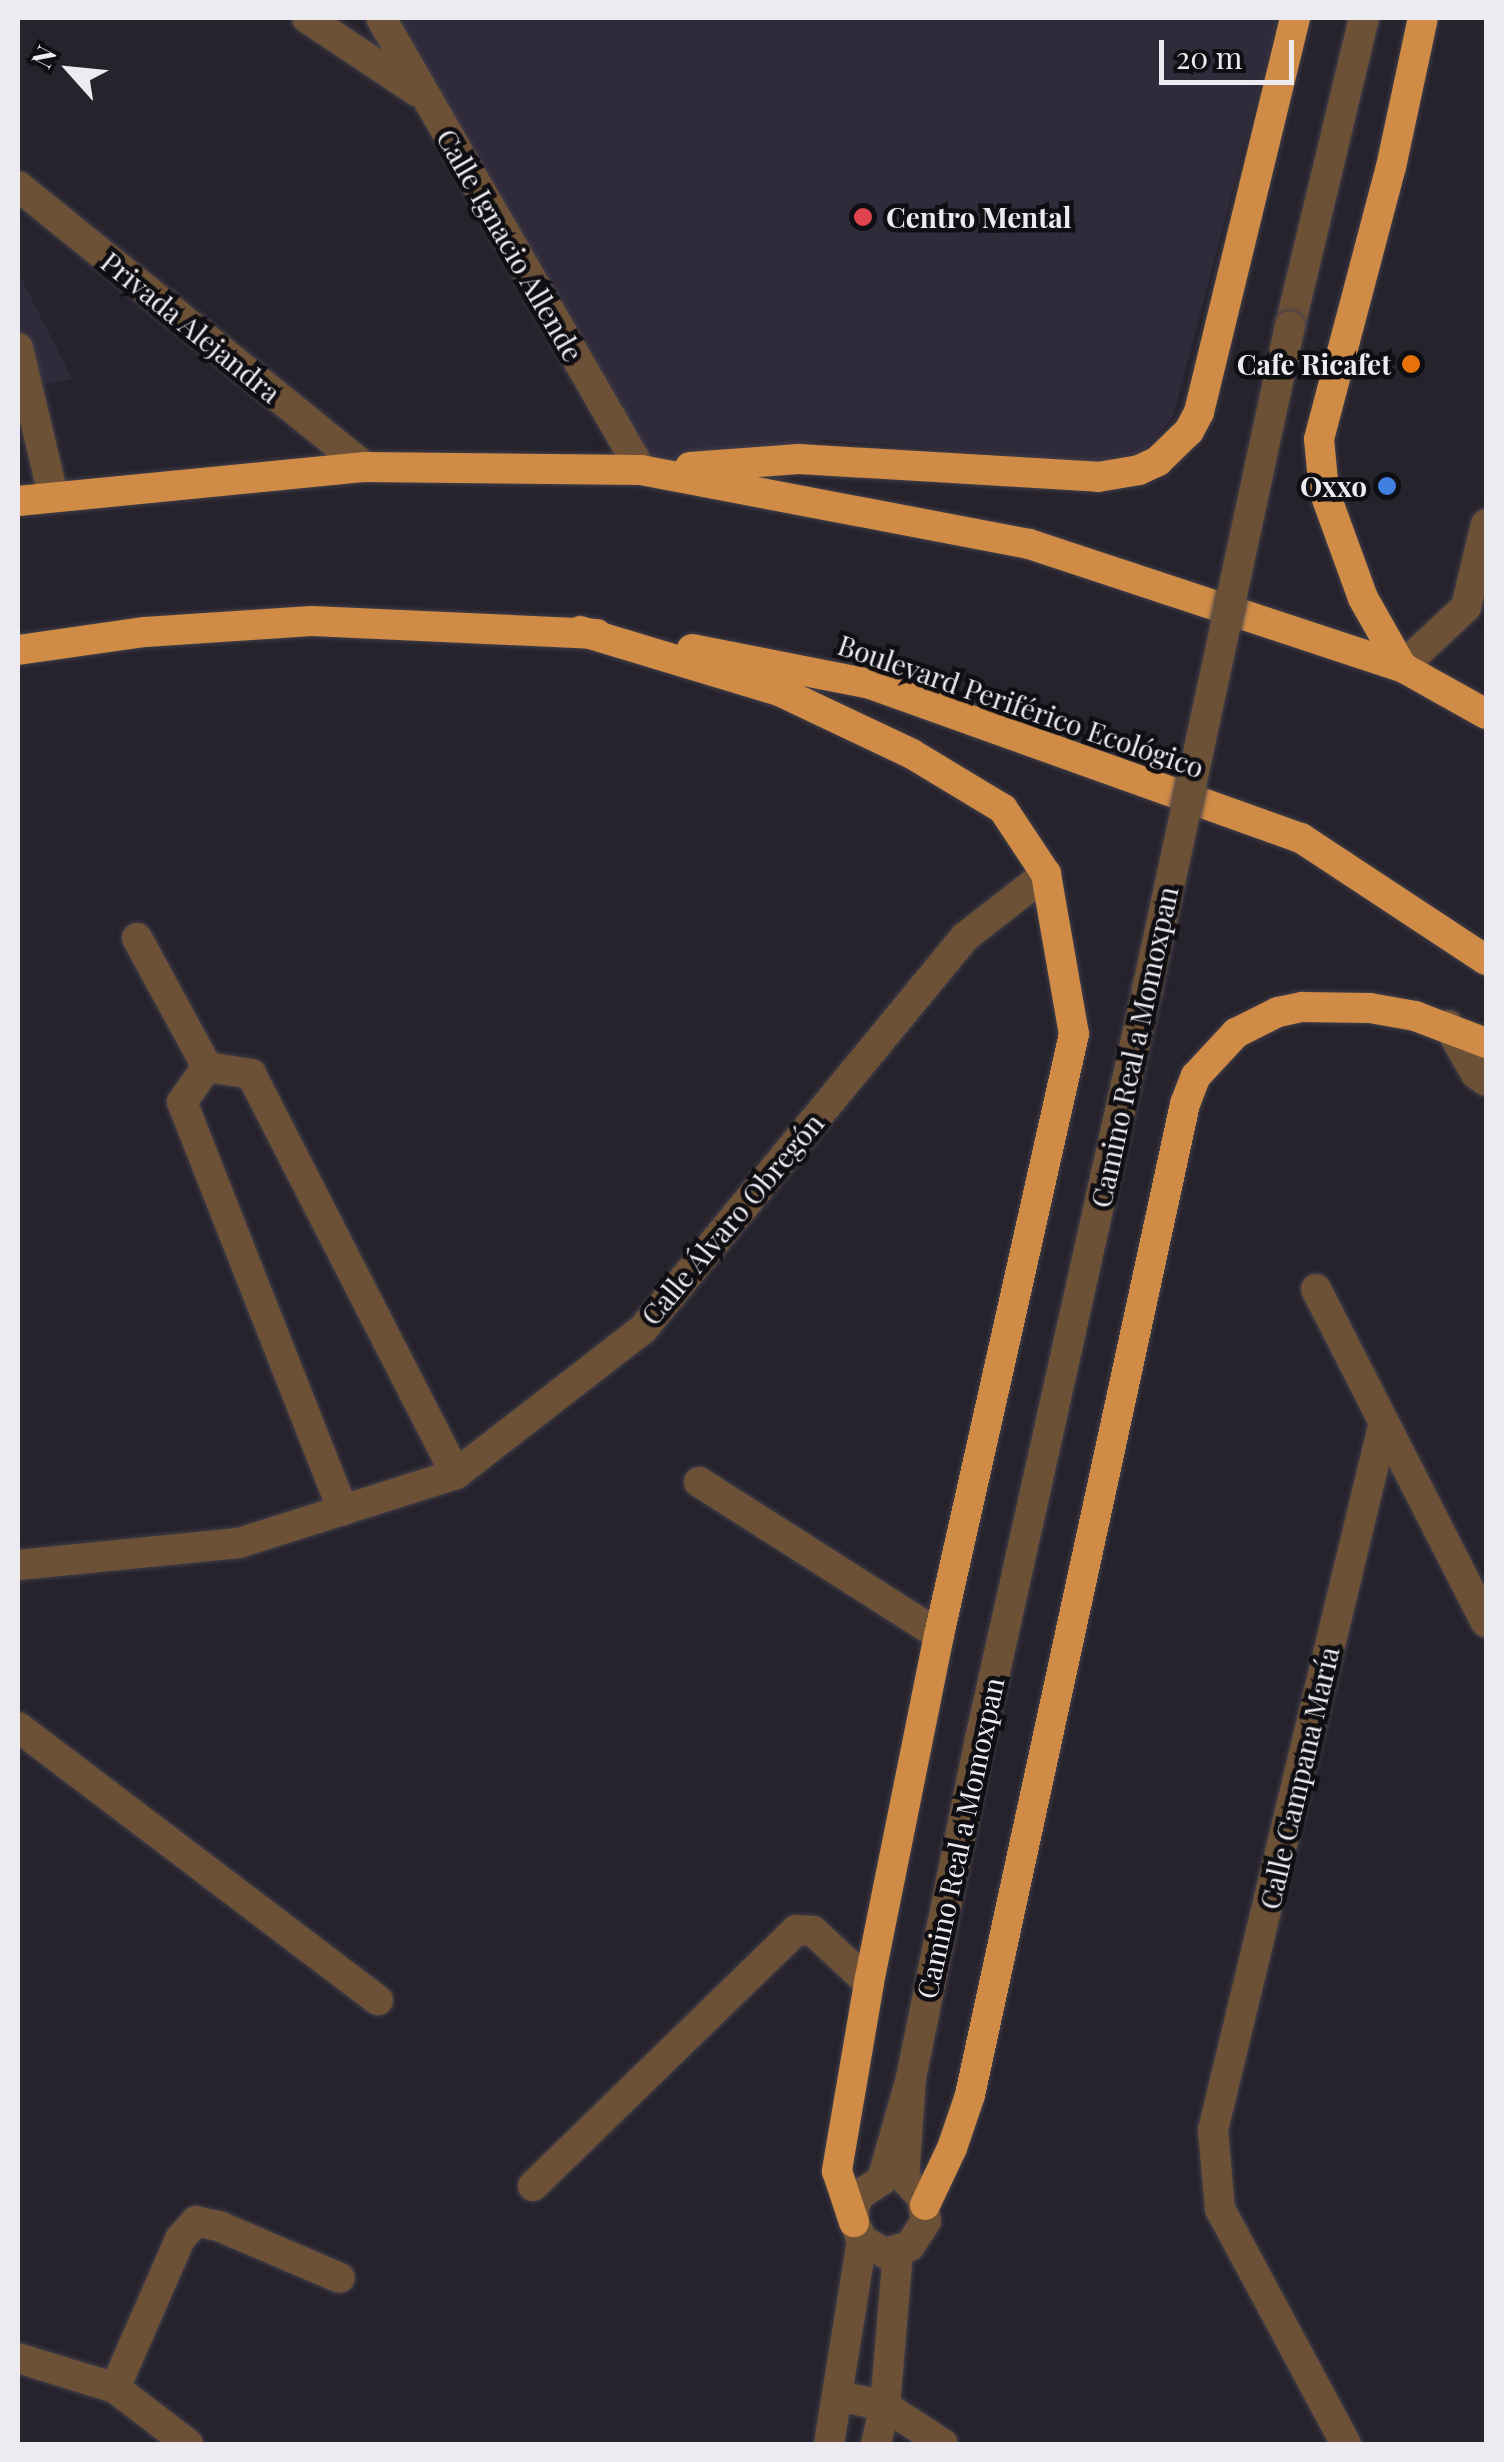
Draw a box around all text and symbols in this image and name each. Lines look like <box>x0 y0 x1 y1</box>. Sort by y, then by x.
north arrow <box>20 20 120 120</box>
scale bar <box>1164 20 1299 82</box>
text: 20 m <box>1176 37 1242 77</box>
text: N <box>22 39 64 74</box>
street label: Calle Ignacio Allende <box>430 122 590 368</box>
place label: Centro Mental <box>886 200 1071 234</box>
marker: Centro Mental <box>850 204 876 230</box>
street label: Privada Alejandra <box>94 244 288 410</box>
place label: Cafe Ricafet <box>1237 347 1391 381</box>
marker: Cafe Ricafet <box>1400 353 1422 375</box>
place label: Oxxo <box>1300 469 1367 503</box>
marker: Oxxo <box>1376 475 1398 497</box>
street label: Boulevard Periférico Ecológico <box>834 627 1208 785</box>
street label: Camino Real a Momoxpan <box>1083 883 1185 1211</box>
street label: Calle Álvaro Obregón <box>633 1106 831 1332</box>
street label: Calle Campana María <box>1252 1643 1346 1913</box>
street label: Camino Real a Momoxpan <box>909 1674 1011 2002</box>

